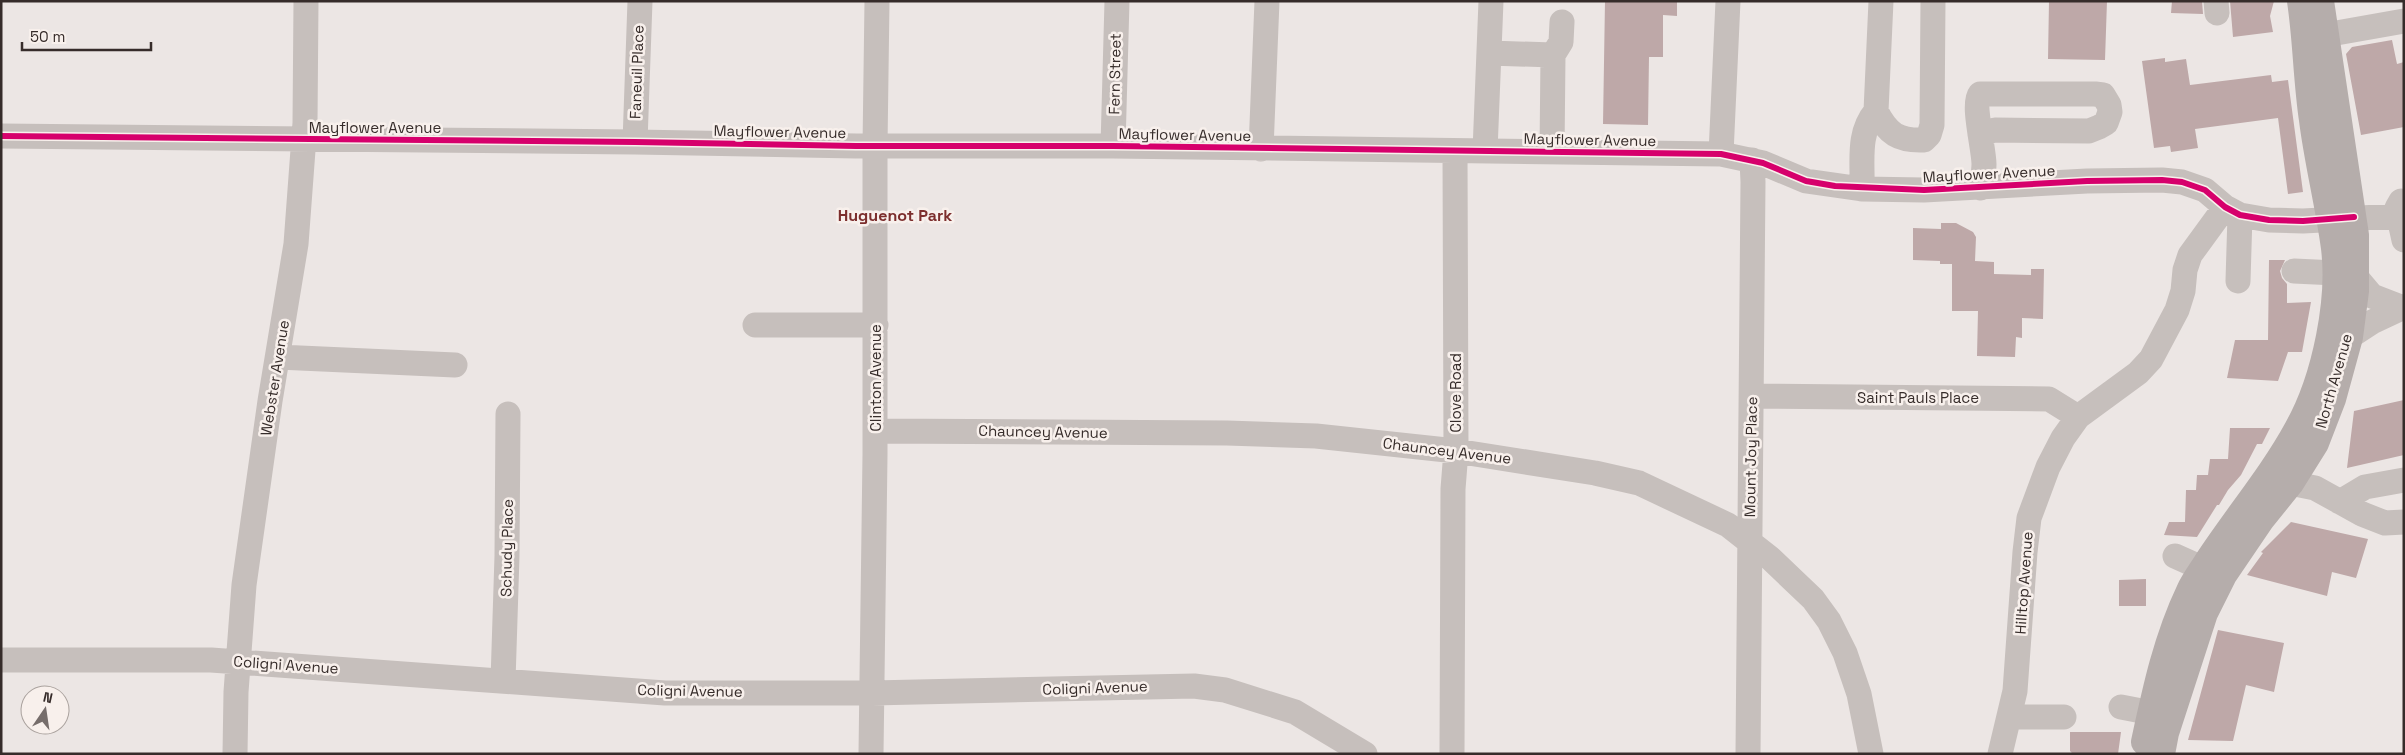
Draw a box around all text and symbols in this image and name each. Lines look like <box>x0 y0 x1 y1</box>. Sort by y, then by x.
scale bar <box>22 20 151 52</box>
street label: Faneuil Place <box>625 25 648 119</box>
text: 50 m <box>30 27 65 46</box>
street label: Fern Street <box>1104 33 1125 115</box>
street label: Mayflower Avenue <box>309 118 441 137</box>
street label: Mayflower Avenue <box>714 121 847 142</box>
street label: Mayflower Avenue <box>1119 124 1252 145</box>
street label: Mayflower Avenue <box>1524 129 1657 150</box>
street label: Mayflower Avenue <box>1922 161 2056 186</box>
district label: Huguenot Park <box>838 205 952 226</box>
street label: Webster Avenue <box>256 319 293 437</box>
street label: Clinton Avenue <box>866 324 885 432</box>
street label: North Avenue <box>2311 331 2356 430</box>
street label: Clove Road <box>1446 353 1465 433</box>
street label: Saint Pauls Place <box>1857 388 1979 407</box>
street label: Mount Joy Place <box>1740 396 1761 518</box>
street label: Chauncey Avenue <box>978 421 1108 442</box>
street label: Chauncey Avenue <box>1382 433 1512 468</box>
street label: Schudy Place <box>496 499 517 597</box>
street label: Hilltop Avenue <box>2010 531 2037 635</box>
street label: Coligni Avenue <box>233 651 339 678</box>
street label: Coligni Avenue <box>1042 676 1148 699</box>
street label: Coligni Avenue <box>637 680 743 701</box>
north arrow <box>20 685 70 735</box>
text: N <box>41 688 55 707</box>

